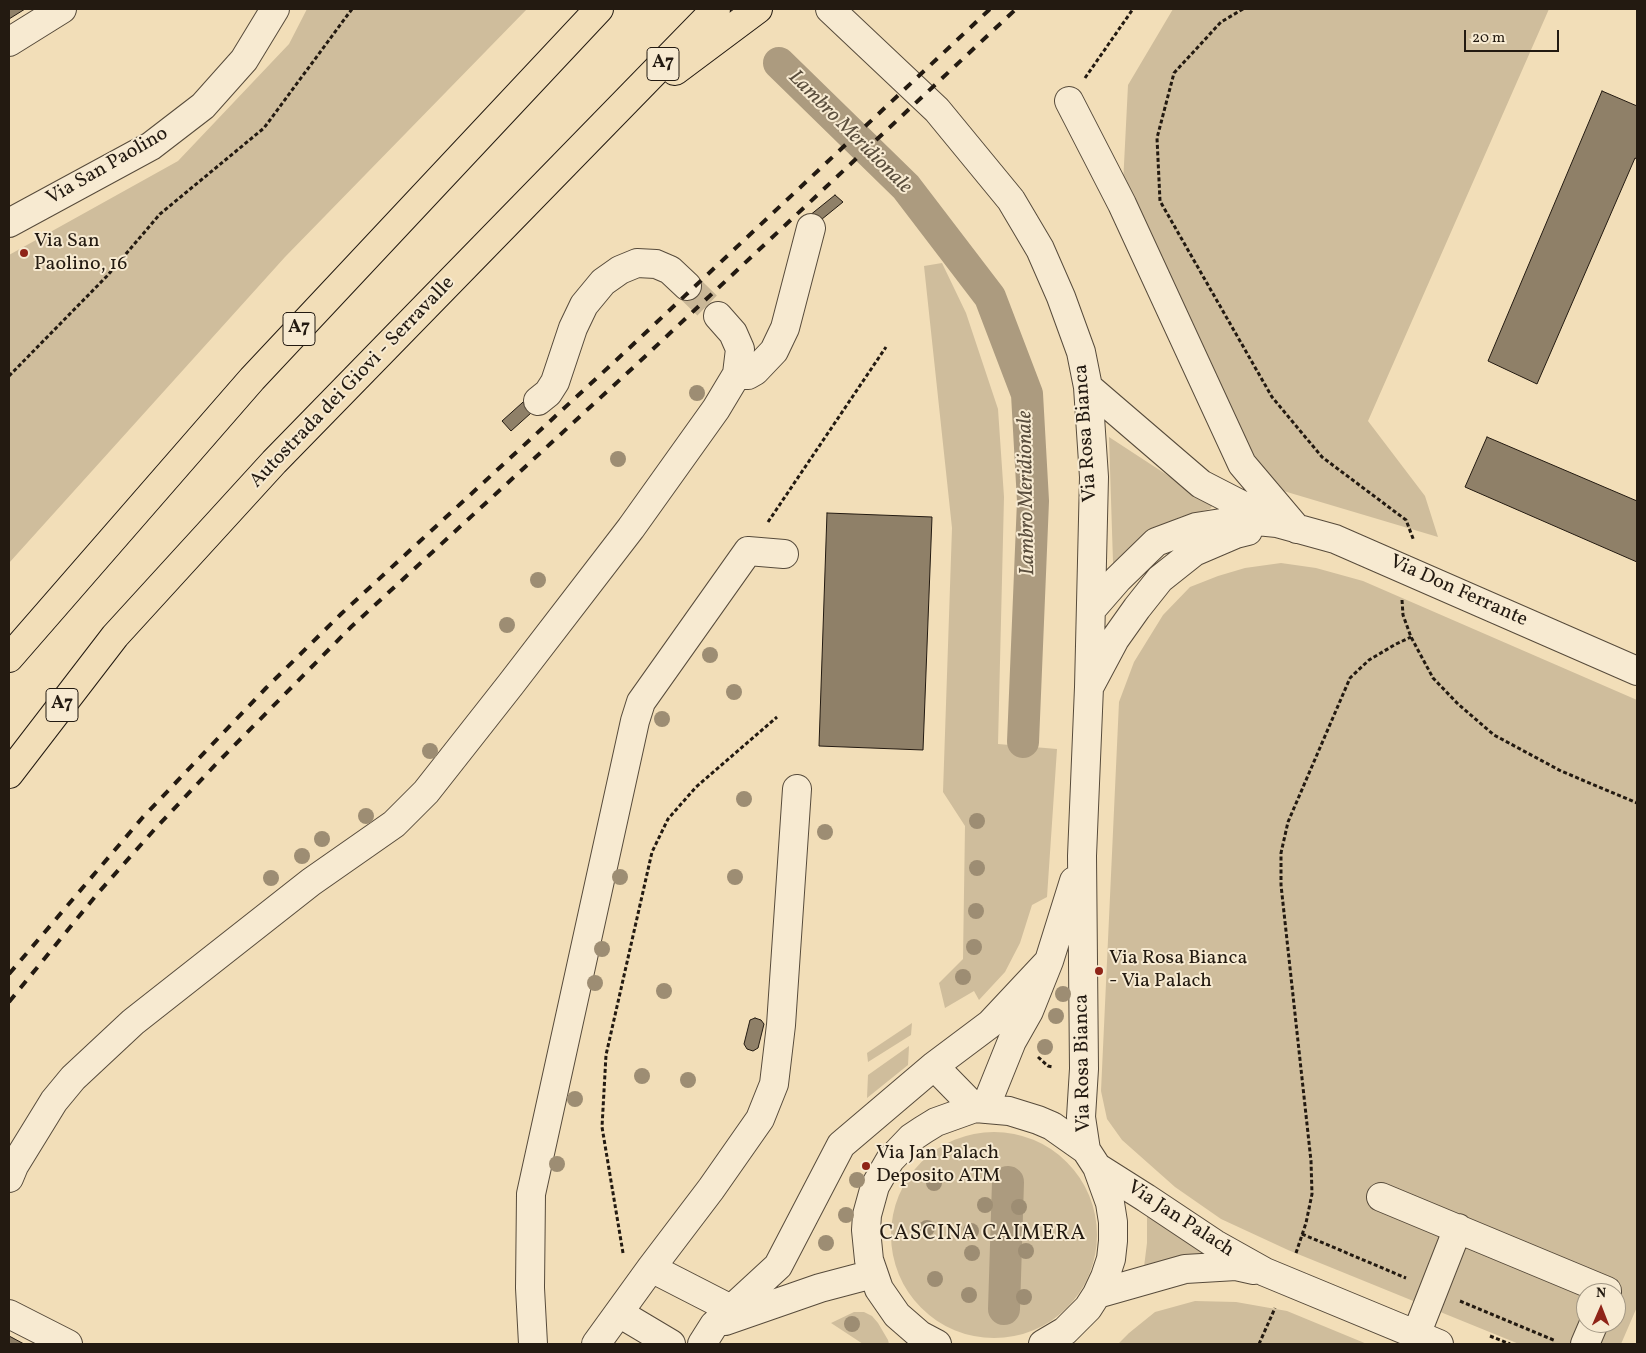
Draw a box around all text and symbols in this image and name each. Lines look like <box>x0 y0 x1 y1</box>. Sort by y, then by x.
scale bar <box>1466 20 1561 52</box>
text: 20 m <box>1472 28 1505 49</box>
road number: A7 <box>647 48 679 80</box>
water label: Lambro Meridionale <box>782 66 916 200</box>
street label: Via San Paolino <box>43 123 173 211</box>
place label: Via San Paolino, 16 <box>34 230 127 277</box>
marker: Via San Paolino, 16 <box>18 247 30 259</box>
street label: Autostrada dei Giovi - Serravalle <box>245 272 461 494</box>
road number: A7 <box>283 312 315 346</box>
street label: Via Rosa Bianca <box>1070 363 1104 503</box>
water label: Lambro Meridionale <box>1014 410 1042 576</box>
street label: Via Don Ferrante <box>1385 551 1531 633</box>
road number: A7 <box>46 688 78 722</box>
place label: Via Rosa Bianca - Via Palach <box>1109 947 1247 994</box>
marker: Via Rosa Bianca - Via Palach <box>1093 965 1105 977</box>
street label: Via Rosa Bianca <box>1071 994 1097 1132</box>
place label: Via Jan Palach Deposito ATM <box>876 1142 1000 1189</box>
marker: Via Jan Palach Deposito ATM <box>860 1160 872 1172</box>
street label: Via Jan Palach <box>1122 1176 1238 1264</box>
district label: CASCINA CAIMERA <box>878 1222 1088 1248</box>
north arrow <box>1576 1283 1626 1333</box>
text: N <box>1596 1284 1606 1303</box>

